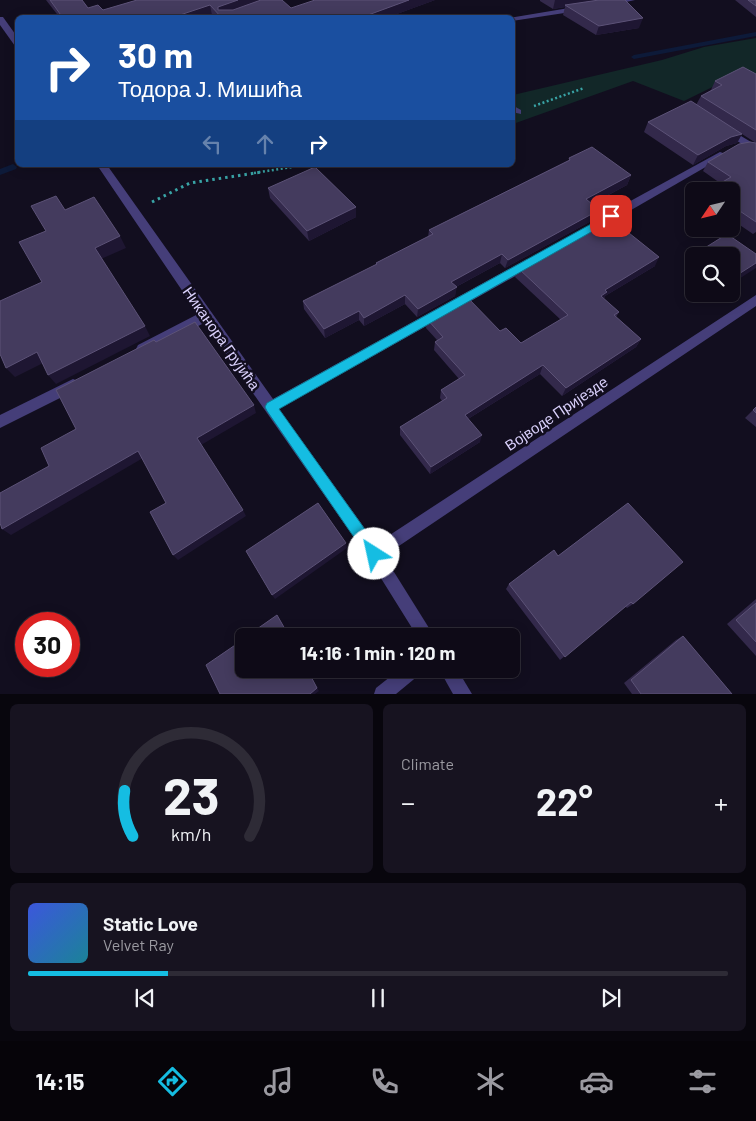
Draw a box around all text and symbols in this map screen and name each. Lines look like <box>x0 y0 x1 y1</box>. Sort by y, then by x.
text: 30 m <box>118 33 193 75</box>
icon: right <box>35 35 100 100</box>
text: Тодора Ј. Мишића <box>118 75 302 101</box>
icon: left <box>198 130 226 158</box>
icon: ahead <box>251 130 279 158</box>
icon: right <box>304 130 332 158</box>
north arrow <box>685 182 740 238</box>
map controls <box>685 182 740 302</box>
pin <box>590 195 632 237</box>
icon: arrive <box>597 202 625 230</box>
button: search <box>685 247 740 302</box>
street label: Никанора Грујића <box>180 283 265 394</box>
street label: Војводе Пријезде <box>501 372 611 454</box>
position arrow <box>347 527 399 579</box>
speed limit sign: 30 <box>15 612 80 677</box>
text: 14:16 · 1 min · 120 m <box>300 641 455 664</box>
text: Climate <box>401 754 454 773</box>
text: 23 <box>163 763 220 825</box>
text: 22° <box>536 778 593 824</box>
text: − <box>401 785 415 819</box>
text: + <box>714 785 728 819</box>
text: km/h <box>171 823 212 845</box>
text: Static Love <box>103 912 198 935</box>
text: Velvet Ray <box>103 935 174 954</box>
icon: previous <box>131 984 159 1012</box>
icon: pause <box>364 984 392 1012</box>
icon: next <box>597 984 625 1012</box>
icon: directions <box>155 1064 190 1099</box>
icon: music <box>261 1064 296 1099</box>
icon: phone <box>367 1064 402 1099</box>
icon: climate <box>473 1064 508 1099</box>
icon: car <box>579 1064 614 1099</box>
icon: filters <box>685 1064 720 1099</box>
text: 14:15 <box>36 1068 84 1094</box>

